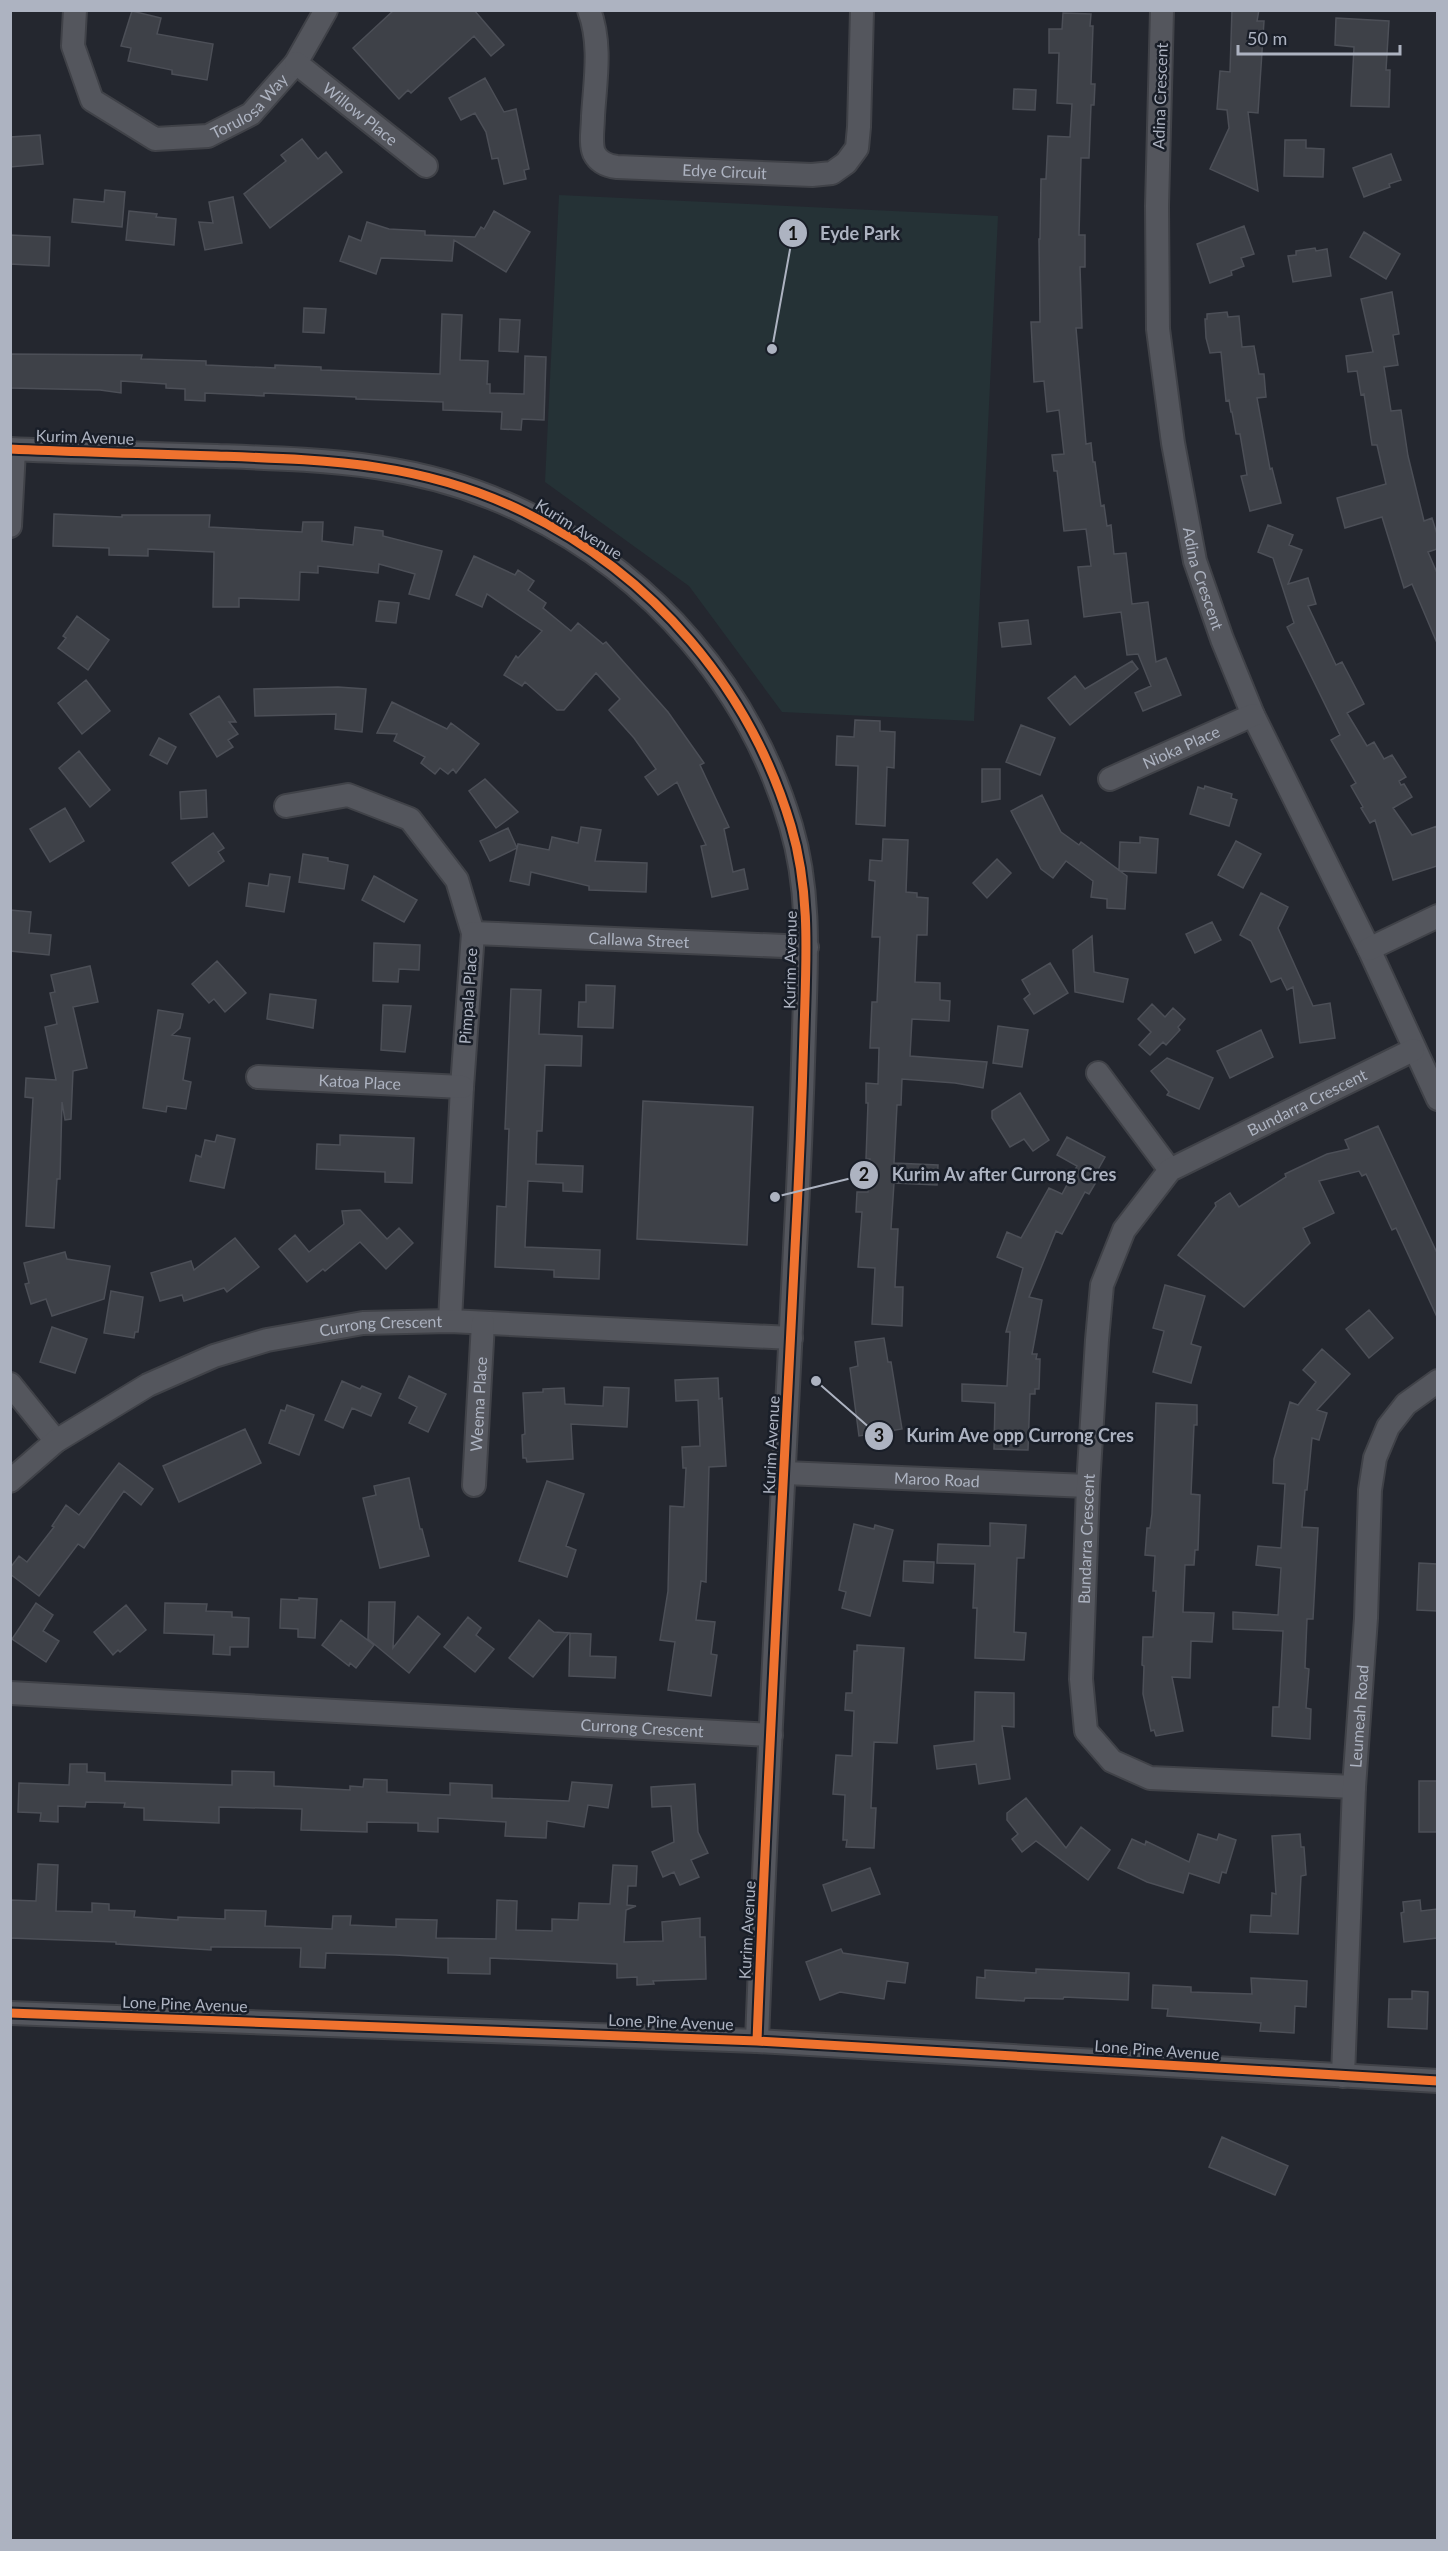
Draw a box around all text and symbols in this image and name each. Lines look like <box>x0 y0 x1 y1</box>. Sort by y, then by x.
scale bar <box>1238 18 1400 56</box>
text: 50 m <box>1247 27 1287 49</box>
street label: Adina Crescent <box>1148 42 1171 150</box>
street label: Torulosa Way <box>207 69 292 142</box>
street label: Willow Place <box>319 78 402 149</box>
street label: Edye Circuit <box>682 160 767 182</box>
callout: Eyde Park <box>778 215 912 251</box>
text: 1 <box>788 222 798 244</box>
text: Eyde Park <box>820 222 900 244</box>
street label: Kurim Avenue <box>35 425 135 448</box>
street label: Kurim Avenue <box>532 494 626 563</box>
street label: Adina Crescent <box>1180 525 1228 632</box>
street label: Nioka Place <box>1139 721 1223 772</box>
street label: Kurim Avenue <box>779 911 800 1009</box>
street label: Callawa Street <box>588 928 690 951</box>
street label: Pimpala Place <box>455 947 480 1045</box>
street label: Bundarra Crescent <box>1244 1064 1370 1139</box>
street label: Katoa Place <box>318 1070 402 1093</box>
callout: Kurim Av after Currong Cres <box>849 1157 1129 1193</box>
text: 2 <box>859 1163 869 1185</box>
text: Kurim Av after Currong Cres <box>892 1163 1116 1185</box>
street label: Currong Crescent <box>318 1311 442 1340</box>
street label: Weema Place <box>466 1356 490 1452</box>
street label: Kurim Avenue <box>758 1395 783 1495</box>
callout: Kurim Ave opp Currong Cres <box>864 1418 1146 1454</box>
text: 3 <box>874 1424 884 1446</box>
text: Kurim Ave opp Currong Cres <box>906 1424 1134 1446</box>
street label: Maroo Road <box>894 1468 980 1490</box>
street label: Bundarra Crescent <box>1074 1473 1098 1604</box>
street label: Leumeah Road <box>1345 1664 1372 1768</box>
street label: Currong Crescent <box>580 1714 704 1740</box>
street label: Kurim Avenue <box>734 1880 759 1980</box>
street label: Lone Pine Avenue <box>122 1992 248 2015</box>
street label: Lone Pine Avenue <box>608 2010 734 2033</box>
street label: Lone Pine Avenue <box>1094 2036 1220 2063</box>

